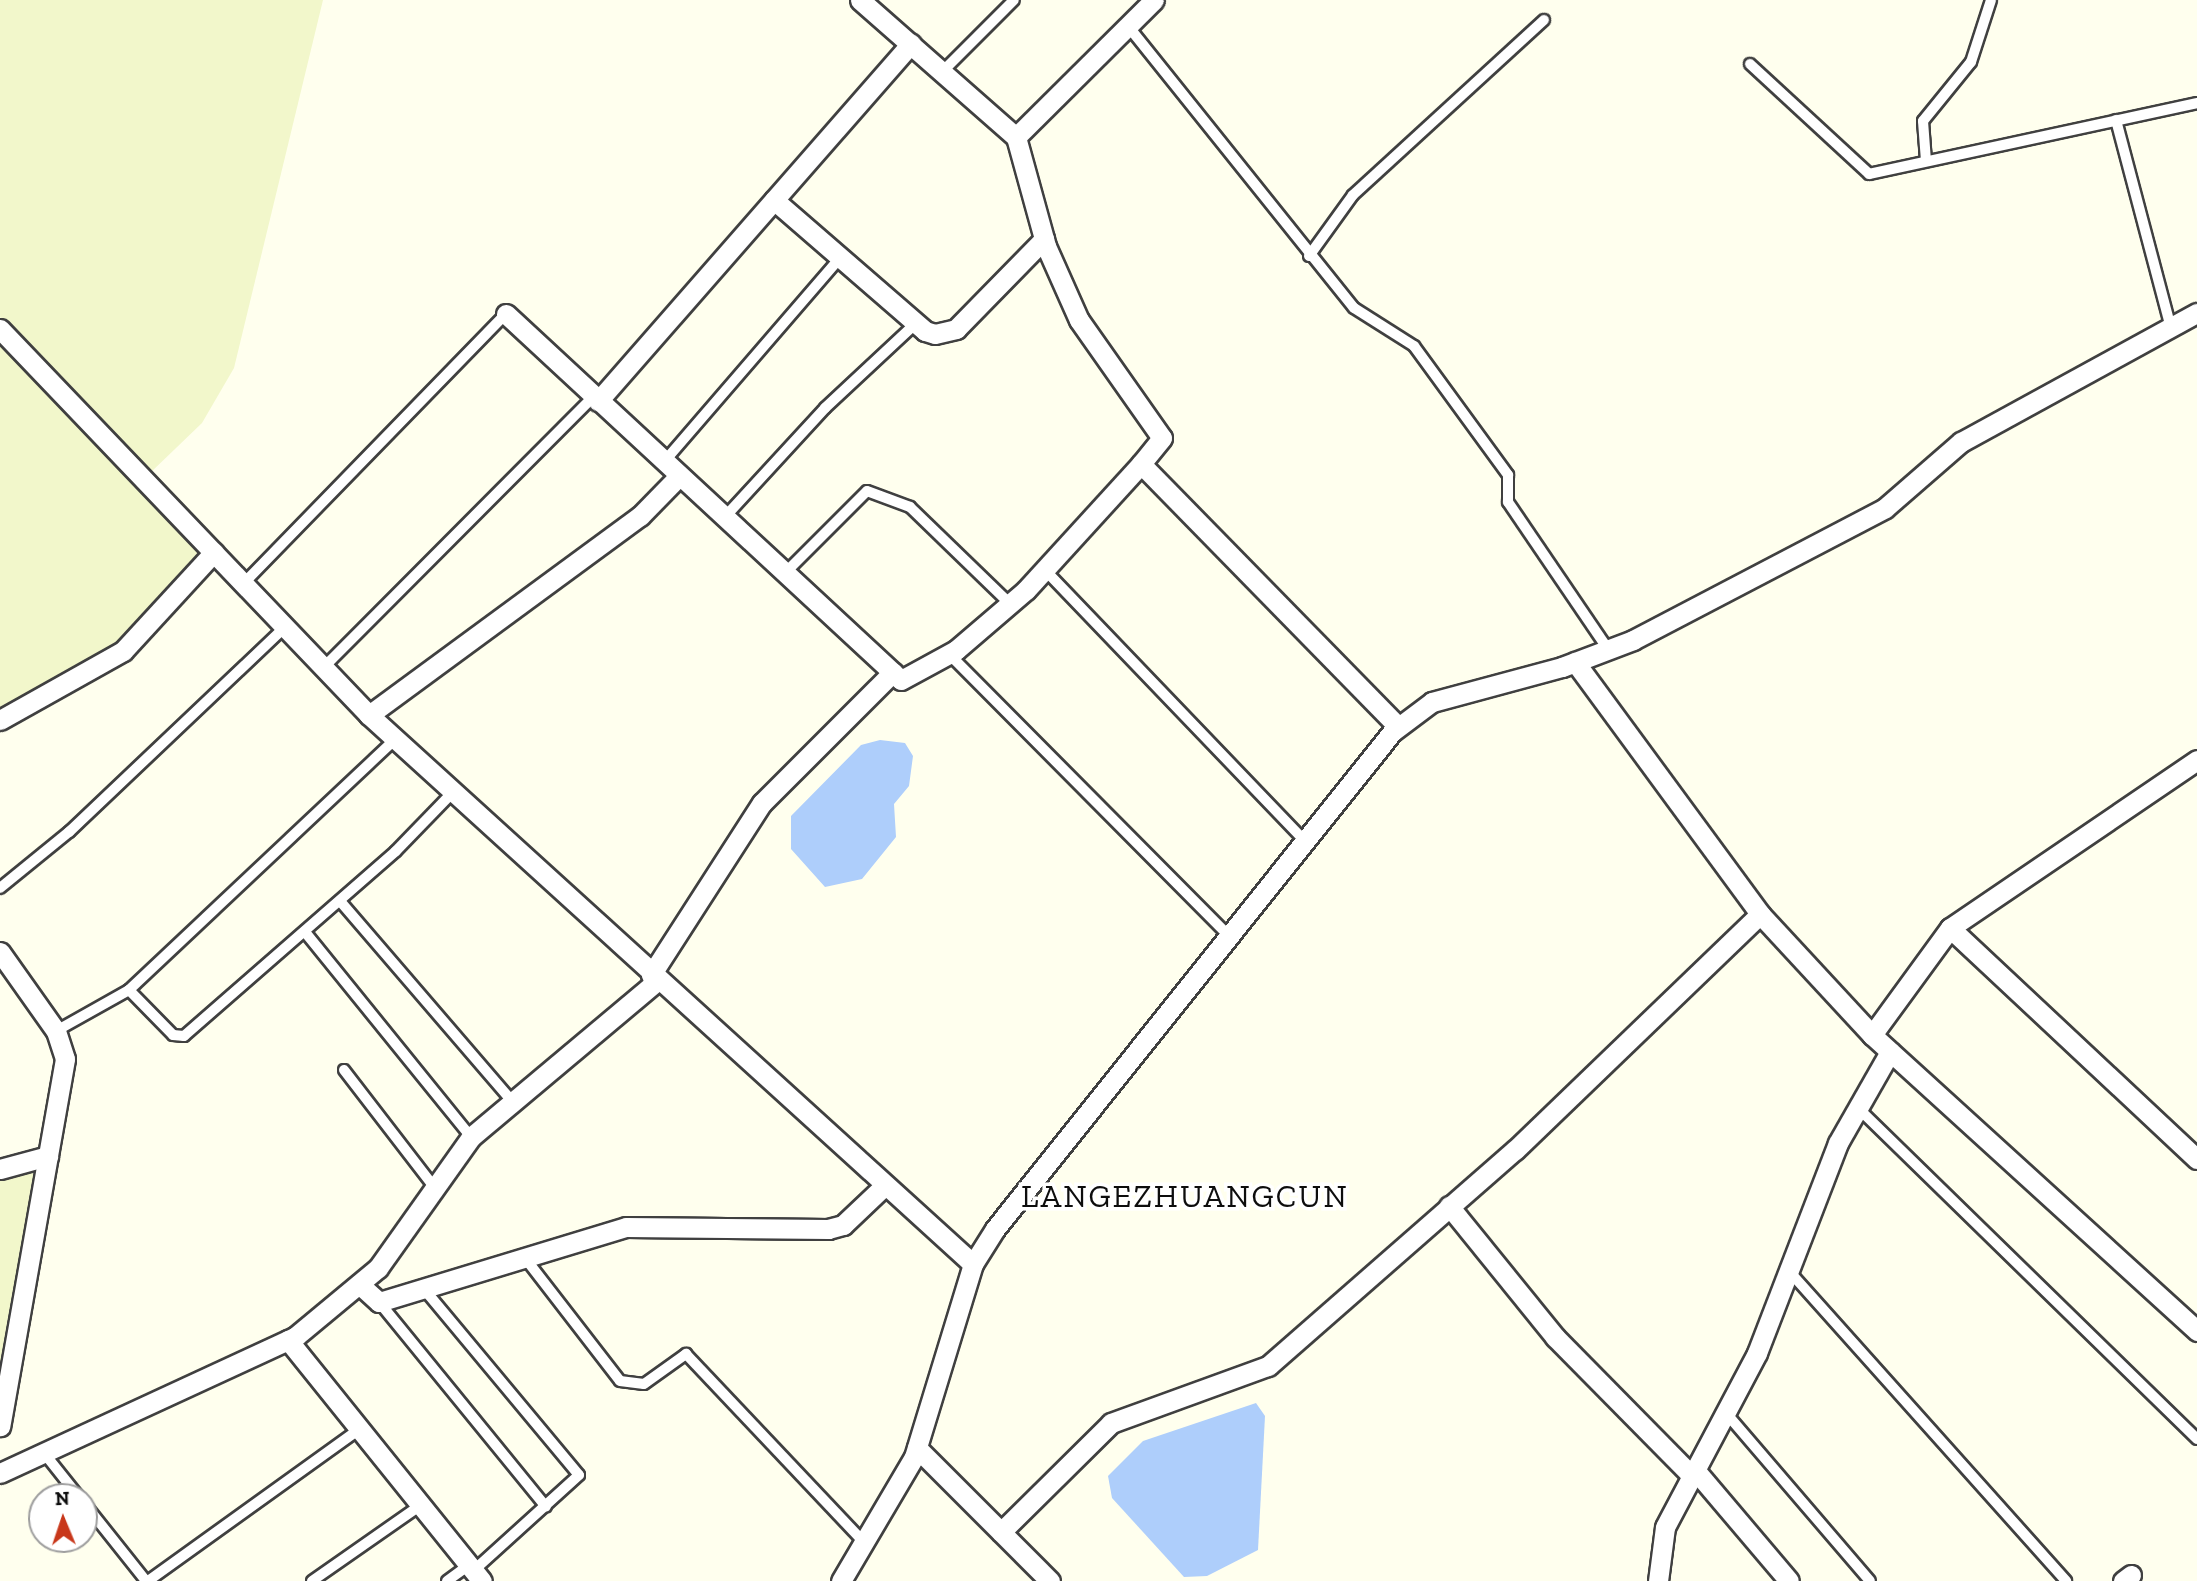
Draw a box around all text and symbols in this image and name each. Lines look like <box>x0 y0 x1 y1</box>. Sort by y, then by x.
district label: LANGEZHUANGCUN <box>1023 1177 1347 1215</box>
north arrow <box>28 1483 98 1553</box>
text: N <box>55 1487 70 1510</box>

